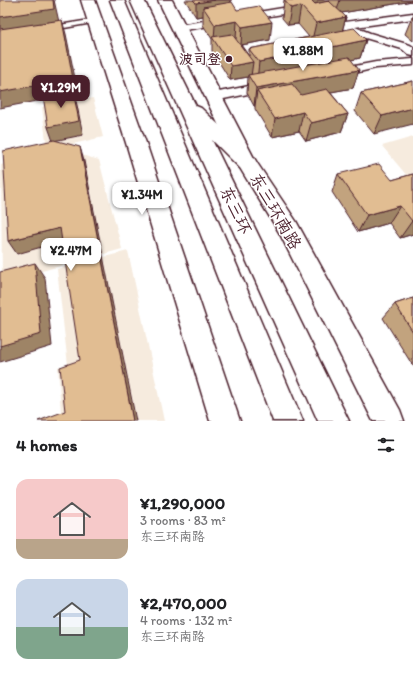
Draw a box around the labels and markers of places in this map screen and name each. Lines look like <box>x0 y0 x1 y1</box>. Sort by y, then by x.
pin: ¥1.88M <box>270 38 336 72</box>
place label: 波司登 <box>179 51 221 68</box>
marker: 波司登 <box>224 54 234 64</box>
pin: ¥1.29M <box>28 75 94 109</box>
pin: ¥1.34M <box>109 182 175 216</box>
pin: ¥2.47M <box>38 238 104 272</box>

